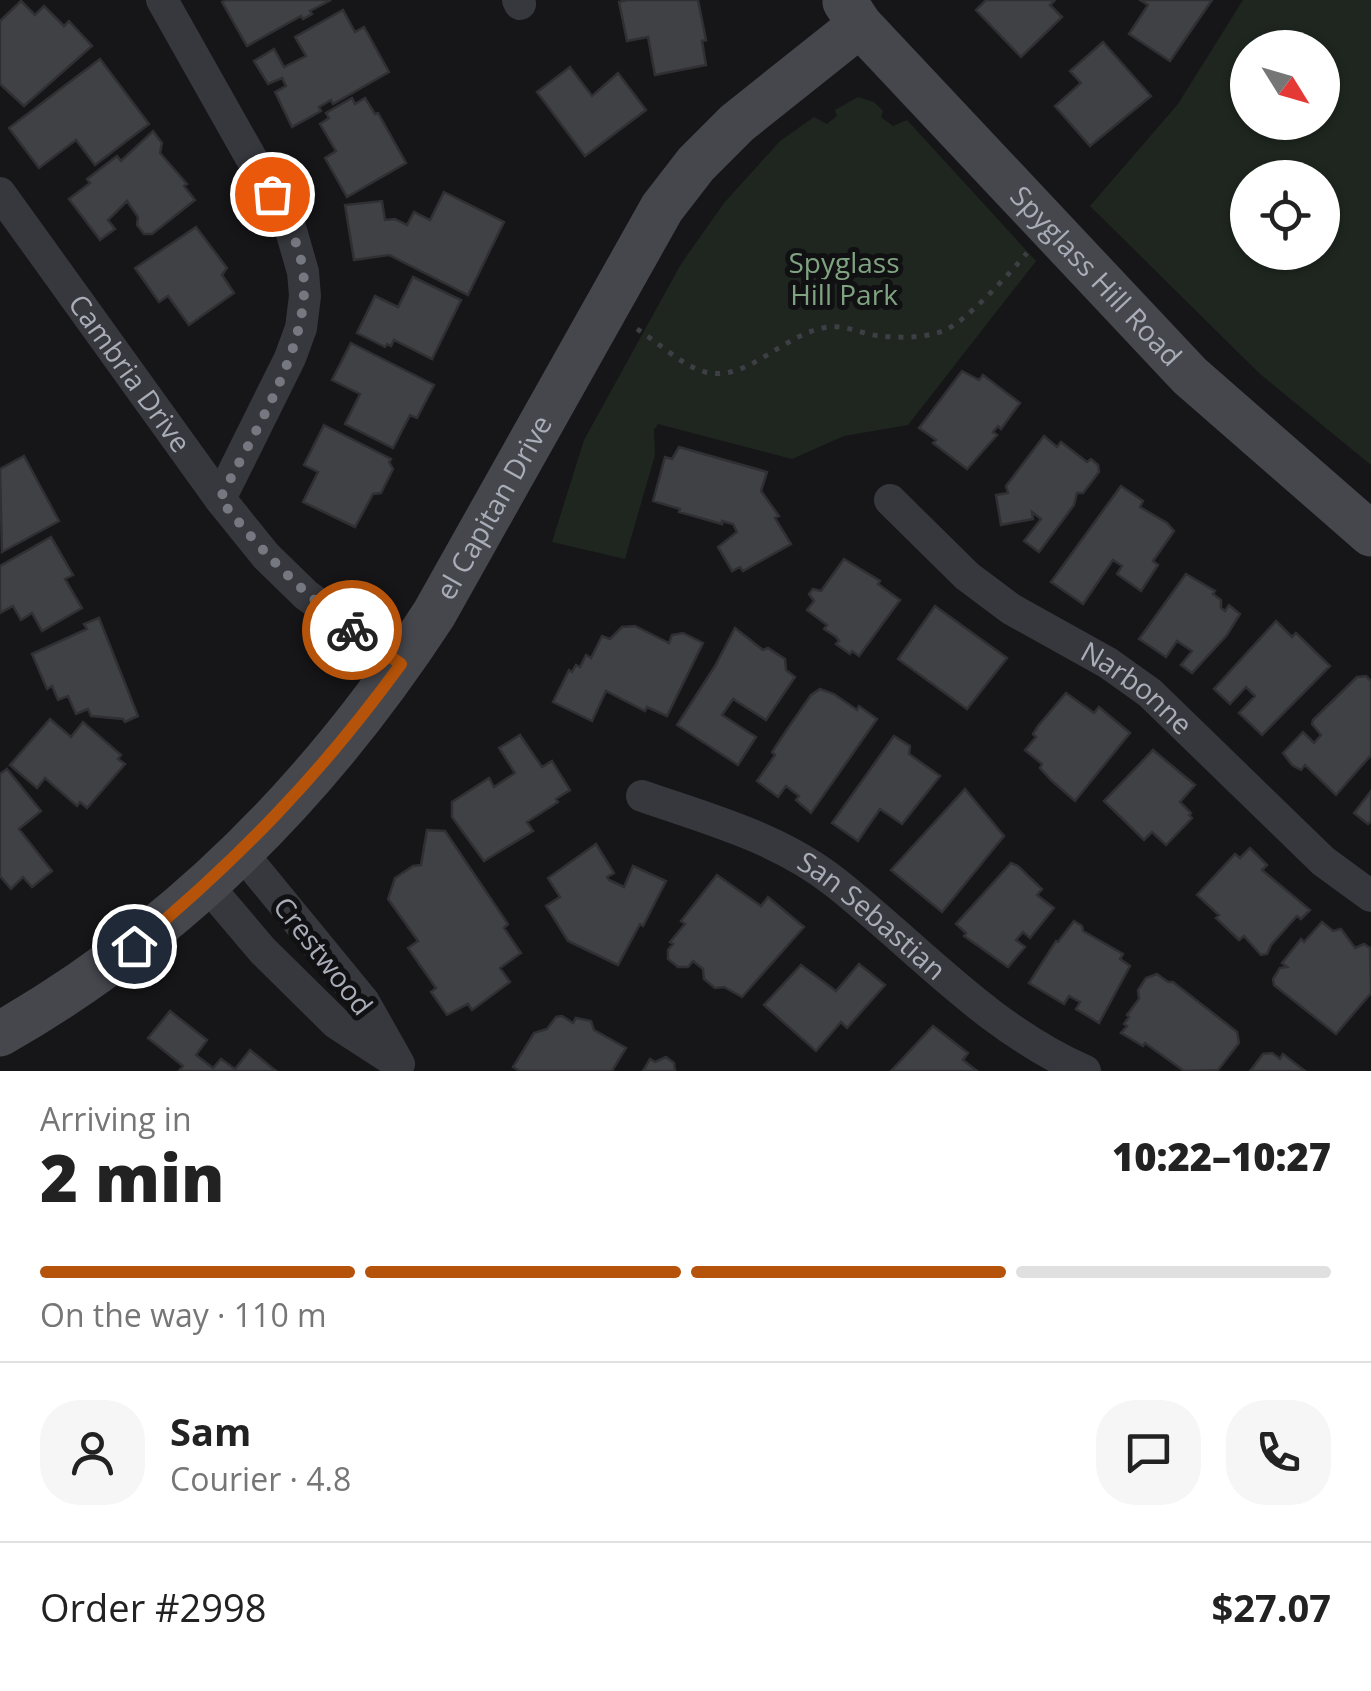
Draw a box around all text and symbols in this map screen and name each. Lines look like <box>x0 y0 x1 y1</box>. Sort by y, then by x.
north arrow <box>1230 30 1340 140</box>
map controls <box>1230 30 1340 270</box>
pin <box>230 152 315 237</box>
button: locate <box>1230 160 1340 270</box>
icon: bag <box>245 167 300 222</box>
street label: Spyglass Hill Road <box>1003 177 1191 374</box>
park label: Spyglass Hill Park <box>788 243 900 313</box>
street label: Cambria Drive <box>61 286 200 459</box>
street label: el Capitan Drive <box>426 408 560 606</box>
courier <box>302 580 402 680</box>
icon: bike <box>325 603 380 658</box>
street label: Narbonne <box>1075 632 1201 742</box>
street label: San Sebastian <box>791 842 955 988</box>
street label: Crestwood <box>266 888 382 1023</box>
pin <box>92 904 177 989</box>
icon: home <box>107 919 162 974</box>
text: Arriving in <box>40 1097 192 1140</box>
text: 10:22–10:27 <box>1112 1130 1331 1182</box>
text: 2 min <box>40 1133 225 1221</box>
text: On the way · 110 m <box>40 1293 327 1336</box>
button: person <box>40 1400 145 1505</box>
button: chat <box>1096 1400 1201 1505</box>
button: phone <box>1226 1400 1331 1505</box>
text: Sam <box>170 1405 251 1457</box>
text: Courier · 4.8 <box>170 1457 351 1500</box>
text: Order #2998 <box>40 1581 267 1633</box>
text: $27.07 <box>1212 1581 1331 1633</box>

